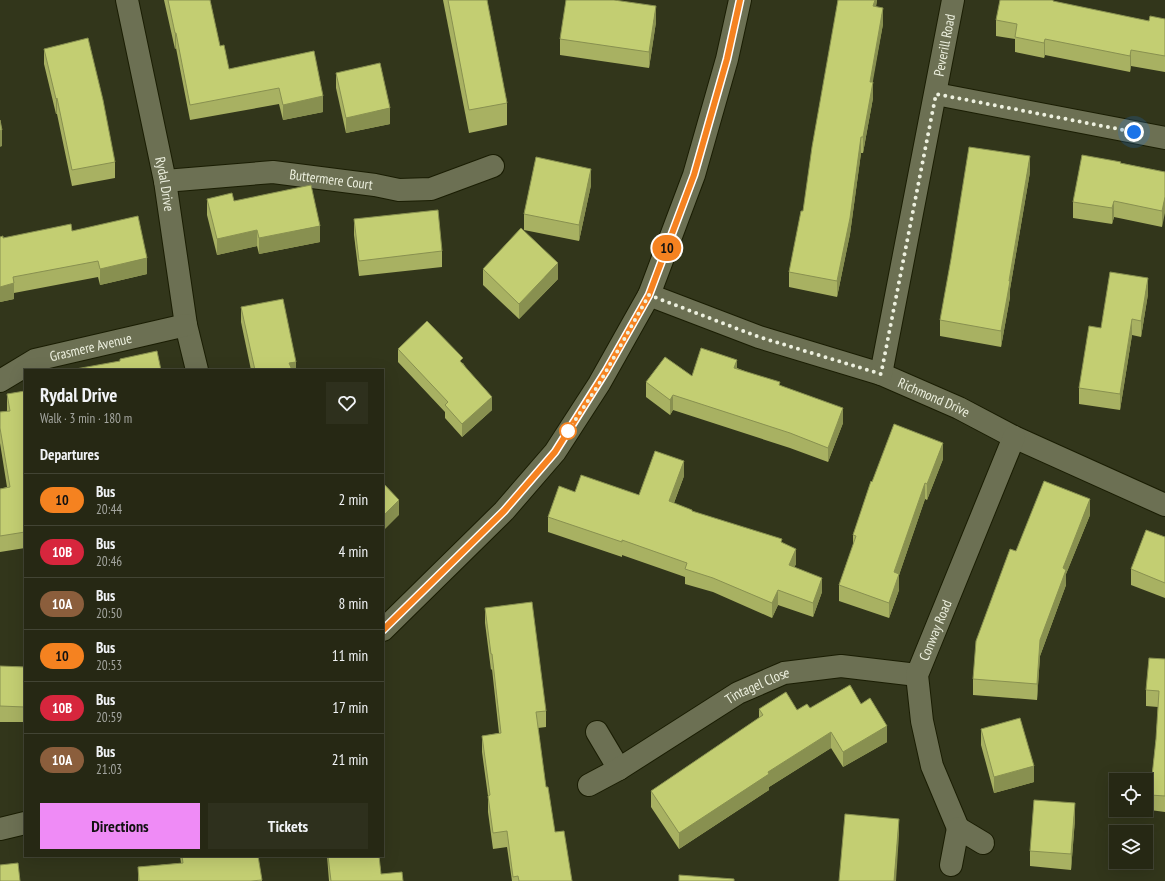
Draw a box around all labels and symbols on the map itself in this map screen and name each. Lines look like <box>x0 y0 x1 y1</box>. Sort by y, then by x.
street label: Peverill Road <box>930 12 959 78</box>
your location <box>1124 122 1144 142</box>
street label: Rydal Drive <box>151 155 178 213</box>
street label: Buttermere Court <box>289 165 374 194</box>
line badge: 10 <box>649 235 685 261</box>
street label: Grasmere Avenue <box>48 329 134 365</box>
street label: Richmond Drive <box>895 373 973 421</box>
unlabelled marker <box>559 422 577 440</box>
street label: Conway Road <box>915 597 956 663</box>
street label: Tintagel Close <box>721 663 791 708</box>

